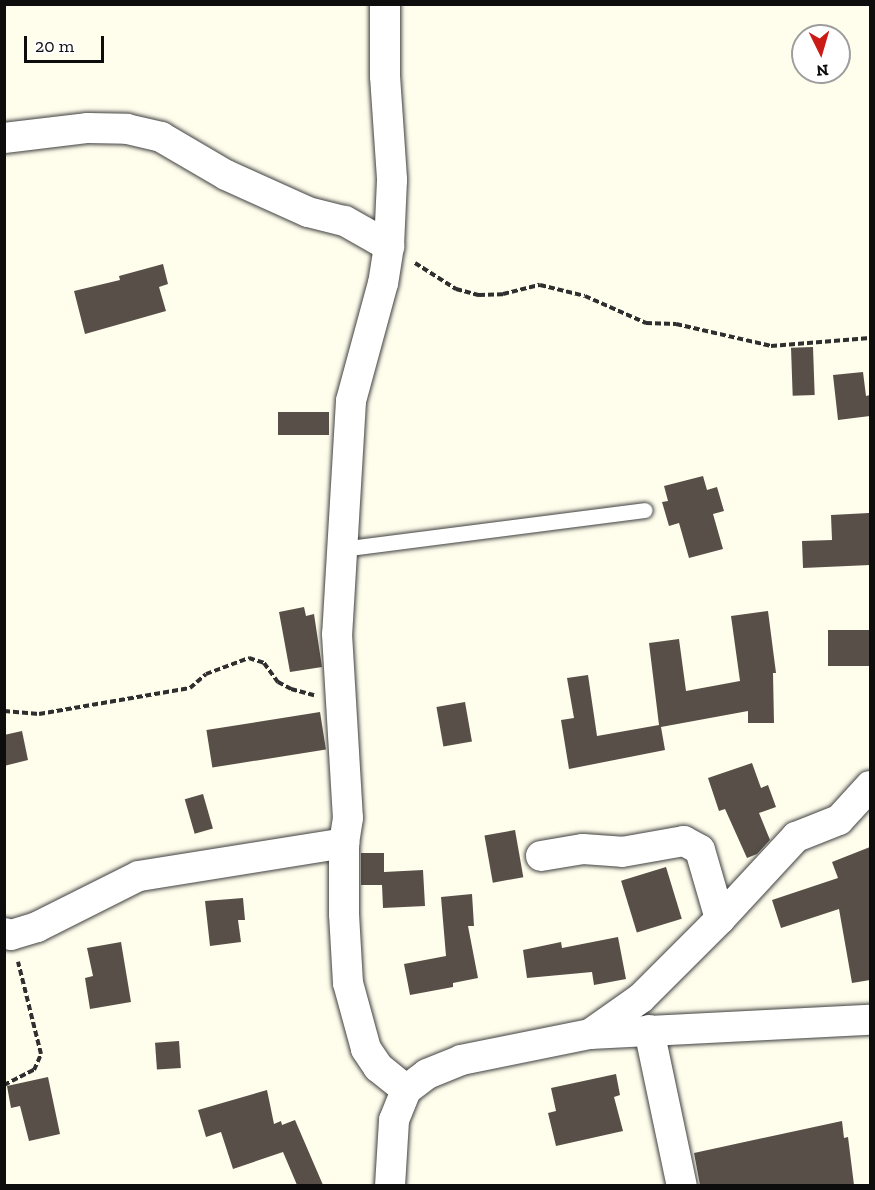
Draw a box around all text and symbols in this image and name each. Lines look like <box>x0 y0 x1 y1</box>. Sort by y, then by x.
scale bar <box>27 24 106 62</box>
north arrow <box>791 24 851 84</box>
text: 20 m <box>35 35 74 57</box>
text: N <box>816 60 829 80</box>

